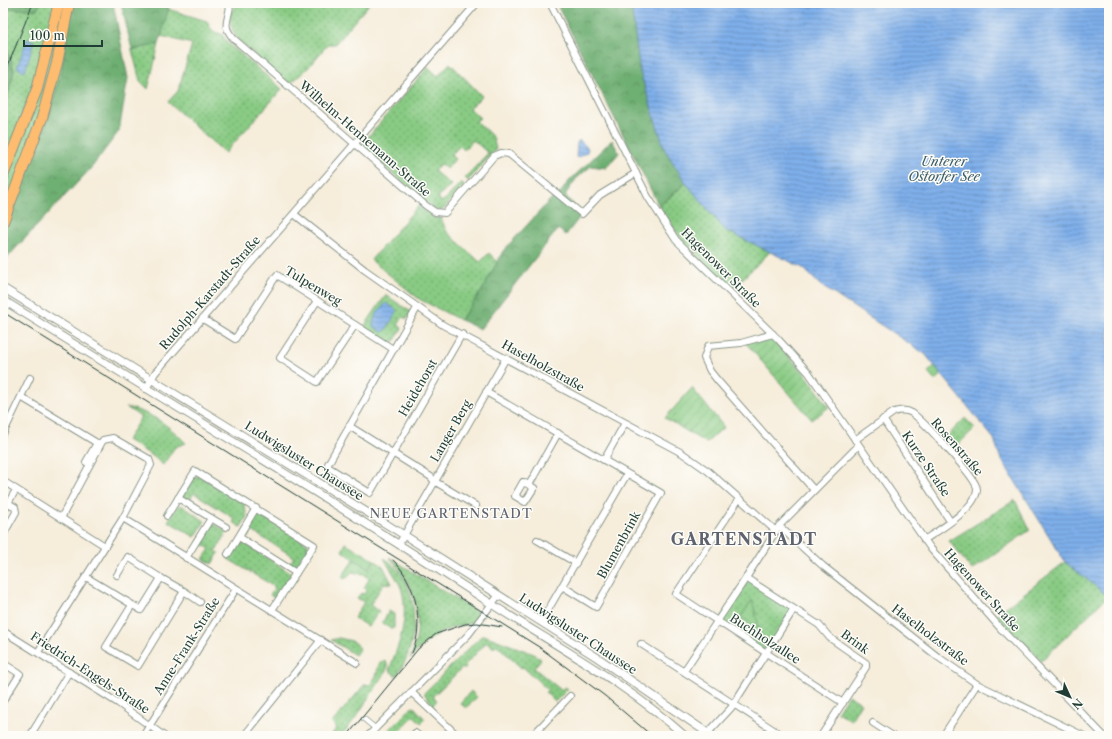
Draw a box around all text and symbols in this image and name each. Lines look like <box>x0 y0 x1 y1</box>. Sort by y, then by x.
scale bar <box>24 22 102 48</box>
text: 100 m <box>30 28 65 43</box>
street label: Wilhelm-Hennemann-Straße <box>296 77 434 200</box>
water label: Unterer Ostorfer See <box>908 153 980 184</box>
street label: Hagenower Straße <box>678 225 764 311</box>
street label: Rudolph-Karstadt-Straße <box>156 232 263 353</box>
street label: Tulpenweg <box>282 263 345 309</box>
street label: Haselholzstraße <box>499 337 588 395</box>
street label: Heidehorst <box>395 356 440 419</box>
street label: Langer Berg <box>427 396 475 464</box>
street label: Rosenstraße <box>928 415 987 479</box>
street label: Ludwigsluster Chaussee <box>242 418 367 503</box>
street label: Kurze Straße <box>899 428 954 500</box>
district label: NEUE GARTENSTADT <box>369 505 533 521</box>
street label: Blumenbrink <box>594 507 644 581</box>
district label: GARTENSTADT <box>671 529 817 549</box>
street label: Hagenower Straße <box>941 545 1024 634</box>
street label: Ludwigsluster Chaussee <box>517 590 640 677</box>
street label: Anne-Frank-Straße <box>150 594 223 698</box>
street label: Haselholzstraße <box>889 601 972 669</box>
street label: Buchholzallee <box>727 610 804 667</box>
street label: Brink <box>838 626 873 658</box>
street label: Friedrich-Engels-Straße <box>28 628 153 717</box>
north arrow <box>1050 677 1090 717</box>
text: N <box>1069 696 1086 713</box>

